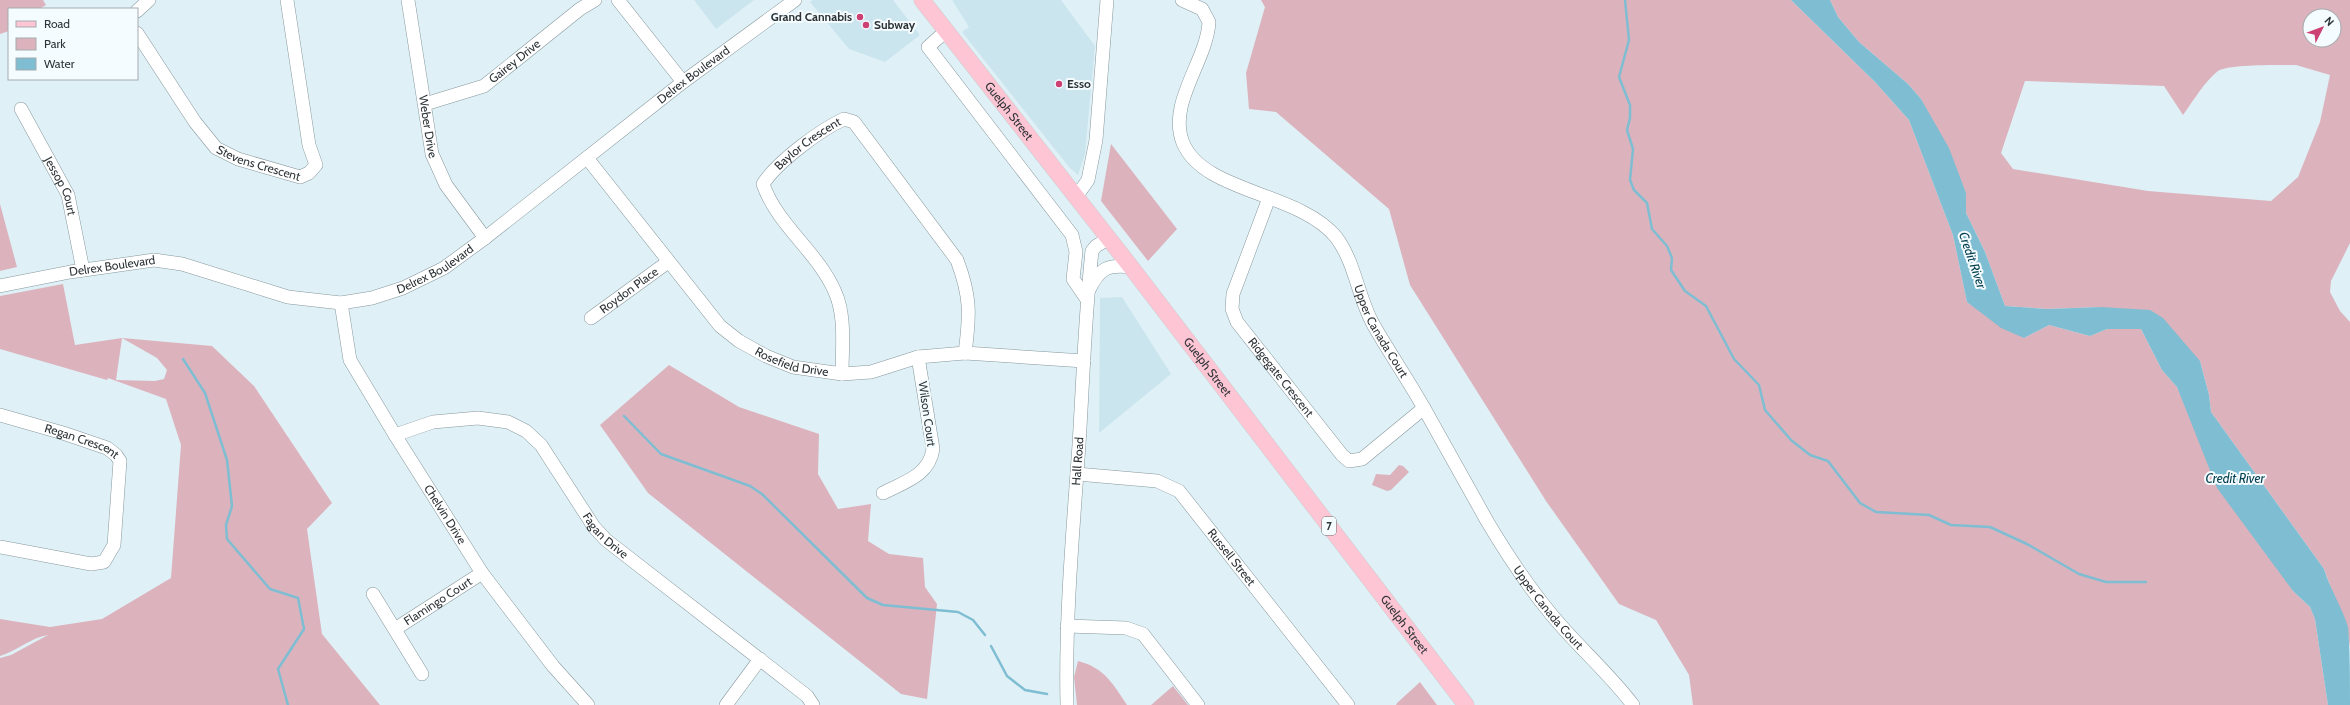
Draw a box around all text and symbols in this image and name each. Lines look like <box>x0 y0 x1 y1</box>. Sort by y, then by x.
legend <box>8 8 138 80</box>
north arrow <box>2302 8 2342 48</box>
place label: Grand Cannabis <box>771 9 852 24</box>
marker: Grand Cannabis <box>855 12 865 22</box>
text: N <box>2322 14 2337 29</box>
text: Road <box>44 16 70 31</box>
place label: Subway <box>874 17 916 32</box>
marker: Subway <box>861 20 871 30</box>
text: Park <box>44 36 66 51</box>
street label: Gairey Drive <box>486 36 543 86</box>
street label: Delrex Boulevard <box>654 42 732 106</box>
text: Water <box>44 56 75 71</box>
place label: Esso <box>1067 76 1091 91</box>
street label: Guelph Street <box>982 79 1037 143</box>
marker: Esso <box>1054 79 1064 89</box>
street label: Weber Drive <box>416 94 441 160</box>
street label: Baylor Crescent <box>771 114 843 173</box>
street label: Stevens Crescent <box>214 142 302 184</box>
street label: Jessop Court <box>41 153 80 216</box>
water label: Credit River <box>1956 230 1990 291</box>
street label: Delrex Boulevard <box>395 241 476 297</box>
street label: Delrex Boulevard <box>68 252 156 279</box>
street label: Roydon Place <box>596 264 661 316</box>
street label: Upper Canada Court <box>1351 283 1412 380</box>
street label: Guelph Street <box>1181 334 1235 399</box>
street label: Ridgegate Crescent <box>1245 334 1317 420</box>
street label: Rosefield Drive <box>752 343 830 379</box>
street label: Wilson Court <box>916 380 939 447</box>
street label: Regan Crescent <box>43 420 122 462</box>
street label: Hall Road <box>1068 437 1086 486</box>
water label: Credit River <box>2206 470 2265 486</box>
street label: Chelvin Drive <box>421 481 470 547</box>
street label: Fagan Drive <box>580 510 632 562</box>
road number: 7 <box>1322 517 1336 535</box>
street label: Russell Street <box>1205 525 1259 589</box>
street label: Upper Canada Court <box>1510 563 1587 652</box>
street label: Flamingo Court <box>401 574 474 628</box>
street label: Guelph Street <box>1377 592 1432 656</box>

